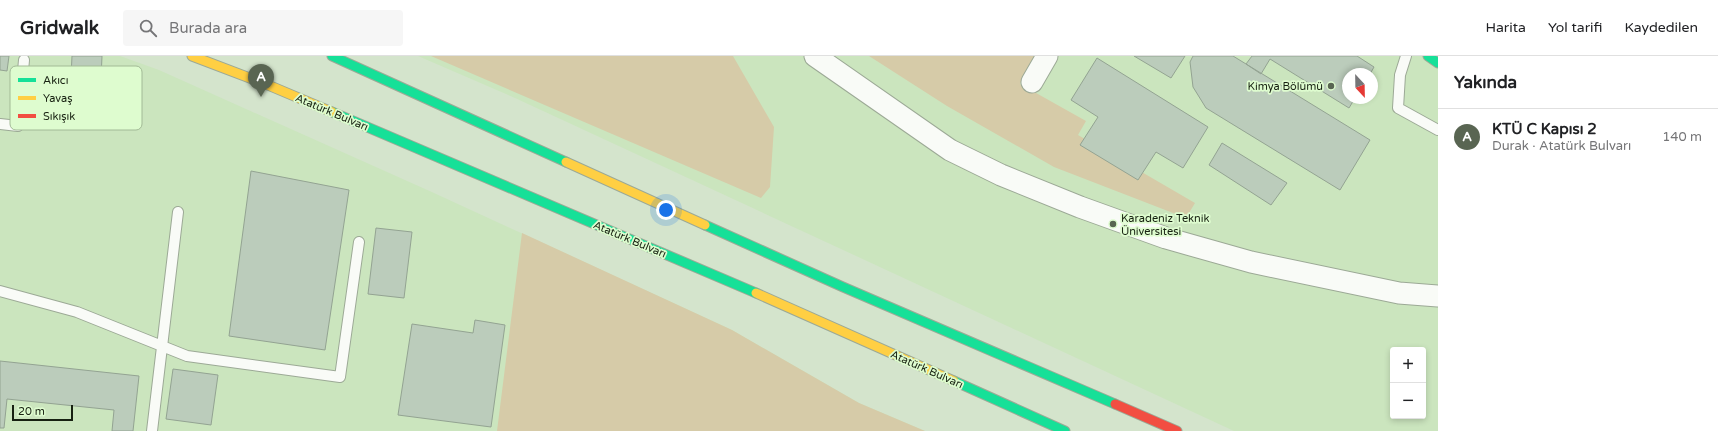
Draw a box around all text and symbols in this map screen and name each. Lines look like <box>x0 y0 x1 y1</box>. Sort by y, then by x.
search box <box>123 10 403 46</box>
text: Gridwalk <box>20 17 99 39</box>
icon: search <box>137 17 159 39</box>
text: Burada ara <box>169 19 247 37</box>
text: Harita <box>1485 19 1526 36</box>
text: Yol tarifi <box>1548 19 1602 36</box>
text: Kaydedilen <box>1624 19 1698 36</box>
pin: A <box>248 64 274 97</box>
legend <box>10 66 142 130</box>
north arrow <box>1342 68 1378 104</box>
text: Yakında <box>1454 72 1517 93</box>
text: Akıcı <box>43 74 68 87</box>
place label: Kimya Bölümü <box>1248 80 1323 93</box>
marker: Kimya Bölümü <box>1326 81 1336 91</box>
street label: Atatürk Bulvarı <box>293 91 370 134</box>
text: Yavaş <box>43 92 72 105</box>
text: Sıkışık <box>43 110 75 123</box>
text: KTÜ C Kapısı 2 <box>1492 120 1597 138</box>
text: A <box>1462 129 1472 145</box>
text: 140 m <box>1662 129 1702 145</box>
text: Durak · Atatürk Bulvarı <box>1492 138 1631 154</box>
your location <box>656 200 676 220</box>
place label: Karadeniz Teknik Üniversitesi <box>1121 212 1210 238</box>
street label: Atatürk Bulvarı <box>591 218 668 261</box>
marker: Karadeniz Teknik Üniversitesi <box>1108 219 1118 229</box>
map controls <box>1390 347 1426 419</box>
button: + <box>1390 347 1426 383</box>
street label: Atatürk Bulvarı <box>888 348 965 391</box>
button: − <box>1390 383 1426 419</box>
scale bar <box>12 403 73 422</box>
text: 20 m <box>18 405 45 418</box>

